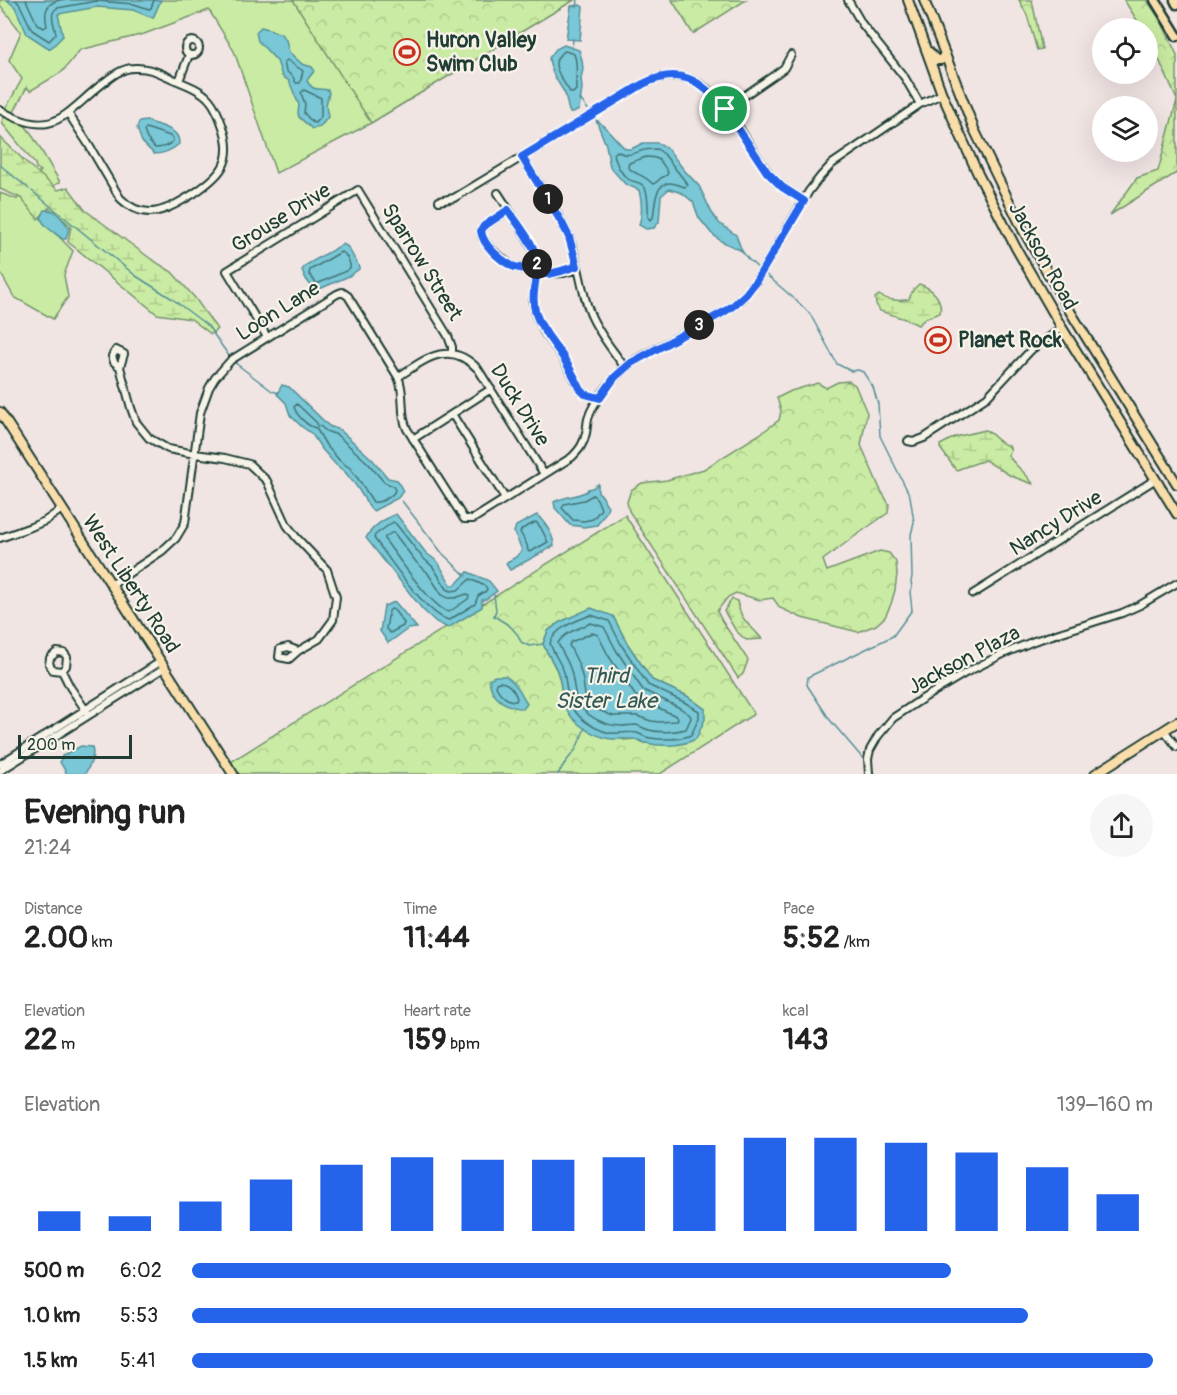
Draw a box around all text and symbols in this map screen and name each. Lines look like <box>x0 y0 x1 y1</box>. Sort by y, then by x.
map controls <box>1092 18 1158 162</box>
button: locate <box>1092 18 1158 84</box>
place label: Huron Valley Swim Club <box>426 27 536 78</box>
sports icon: Huron Valley Swim Club <box>392 37 422 67</box>
pin <box>699 83 750 134</box>
icon: arrive <box>708 92 741 125</box>
button: layers <box>1092 96 1158 162</box>
street label: Grouse Drive <box>226 177 336 259</box>
pin: 1 <box>533 184 563 214</box>
text: 1 <box>545 189 551 209</box>
street label: Jackson Road <box>1002 197 1084 315</box>
street label: Sparrow Street <box>375 198 469 326</box>
pin: 2 <box>522 249 552 279</box>
text: 2 <box>533 254 541 274</box>
street label: Loon Lane <box>231 274 325 347</box>
pin: 3 <box>684 310 714 340</box>
text: 3 <box>695 315 703 335</box>
sports icon: Planet Rock <box>923 325 953 355</box>
place label: Planet Rock <box>958 327 1062 354</box>
street label: Duck Drive <box>484 359 556 452</box>
street label: Nancy Drive <box>1005 484 1108 562</box>
street label: West Liberty Road <box>76 510 186 658</box>
street label: Jackson Plaza <box>903 619 1025 701</box>
water label: Third Sister Lake <box>555 662 659 715</box>
scale bar <box>18 732 132 760</box>
text: 200 m <box>27 735 75 755</box>
text: Evening run <box>24 792 185 833</box>
button: share <box>1090 794 1153 857</box>
text: 21:24 <box>24 835 71 860</box>
text: Distance <box>24 899 83 919</box>
text: Time <box>403 899 437 919</box>
text: Pace <box>783 899 814 919</box>
text: 2.00 <box>24 919 88 956</box>
text: 11:44 <box>403 919 470 956</box>
text: 5:52 <box>783 919 840 956</box>
text: km <box>88 932 113 952</box>
text: /km <box>840 932 870 952</box>
text: Elevation <box>24 1001 85 1021</box>
text: Heart rate <box>403 1001 471 1021</box>
text: kcal <box>783 1001 809 1021</box>
text: 22 <box>24 1021 58 1058</box>
text: 159 <box>403 1021 447 1058</box>
text: 143 <box>783 1021 829 1058</box>
text: m <box>58 1034 75 1054</box>
text: bpm <box>447 1034 480 1054</box>
text: Elevation <box>24 1092 100 1117</box>
text: 139–160 m <box>1057 1092 1153 1117</box>
text: 500 m <box>24 1258 84 1283</box>
text: 6:02 <box>120 1258 162 1283</box>
text: 1.0 km <box>24 1303 80 1328</box>
text: 5:53 <box>120 1303 158 1328</box>
text: 1.5 km <box>24 1348 77 1373</box>
text: 5:41 <box>120 1348 156 1373</box>

